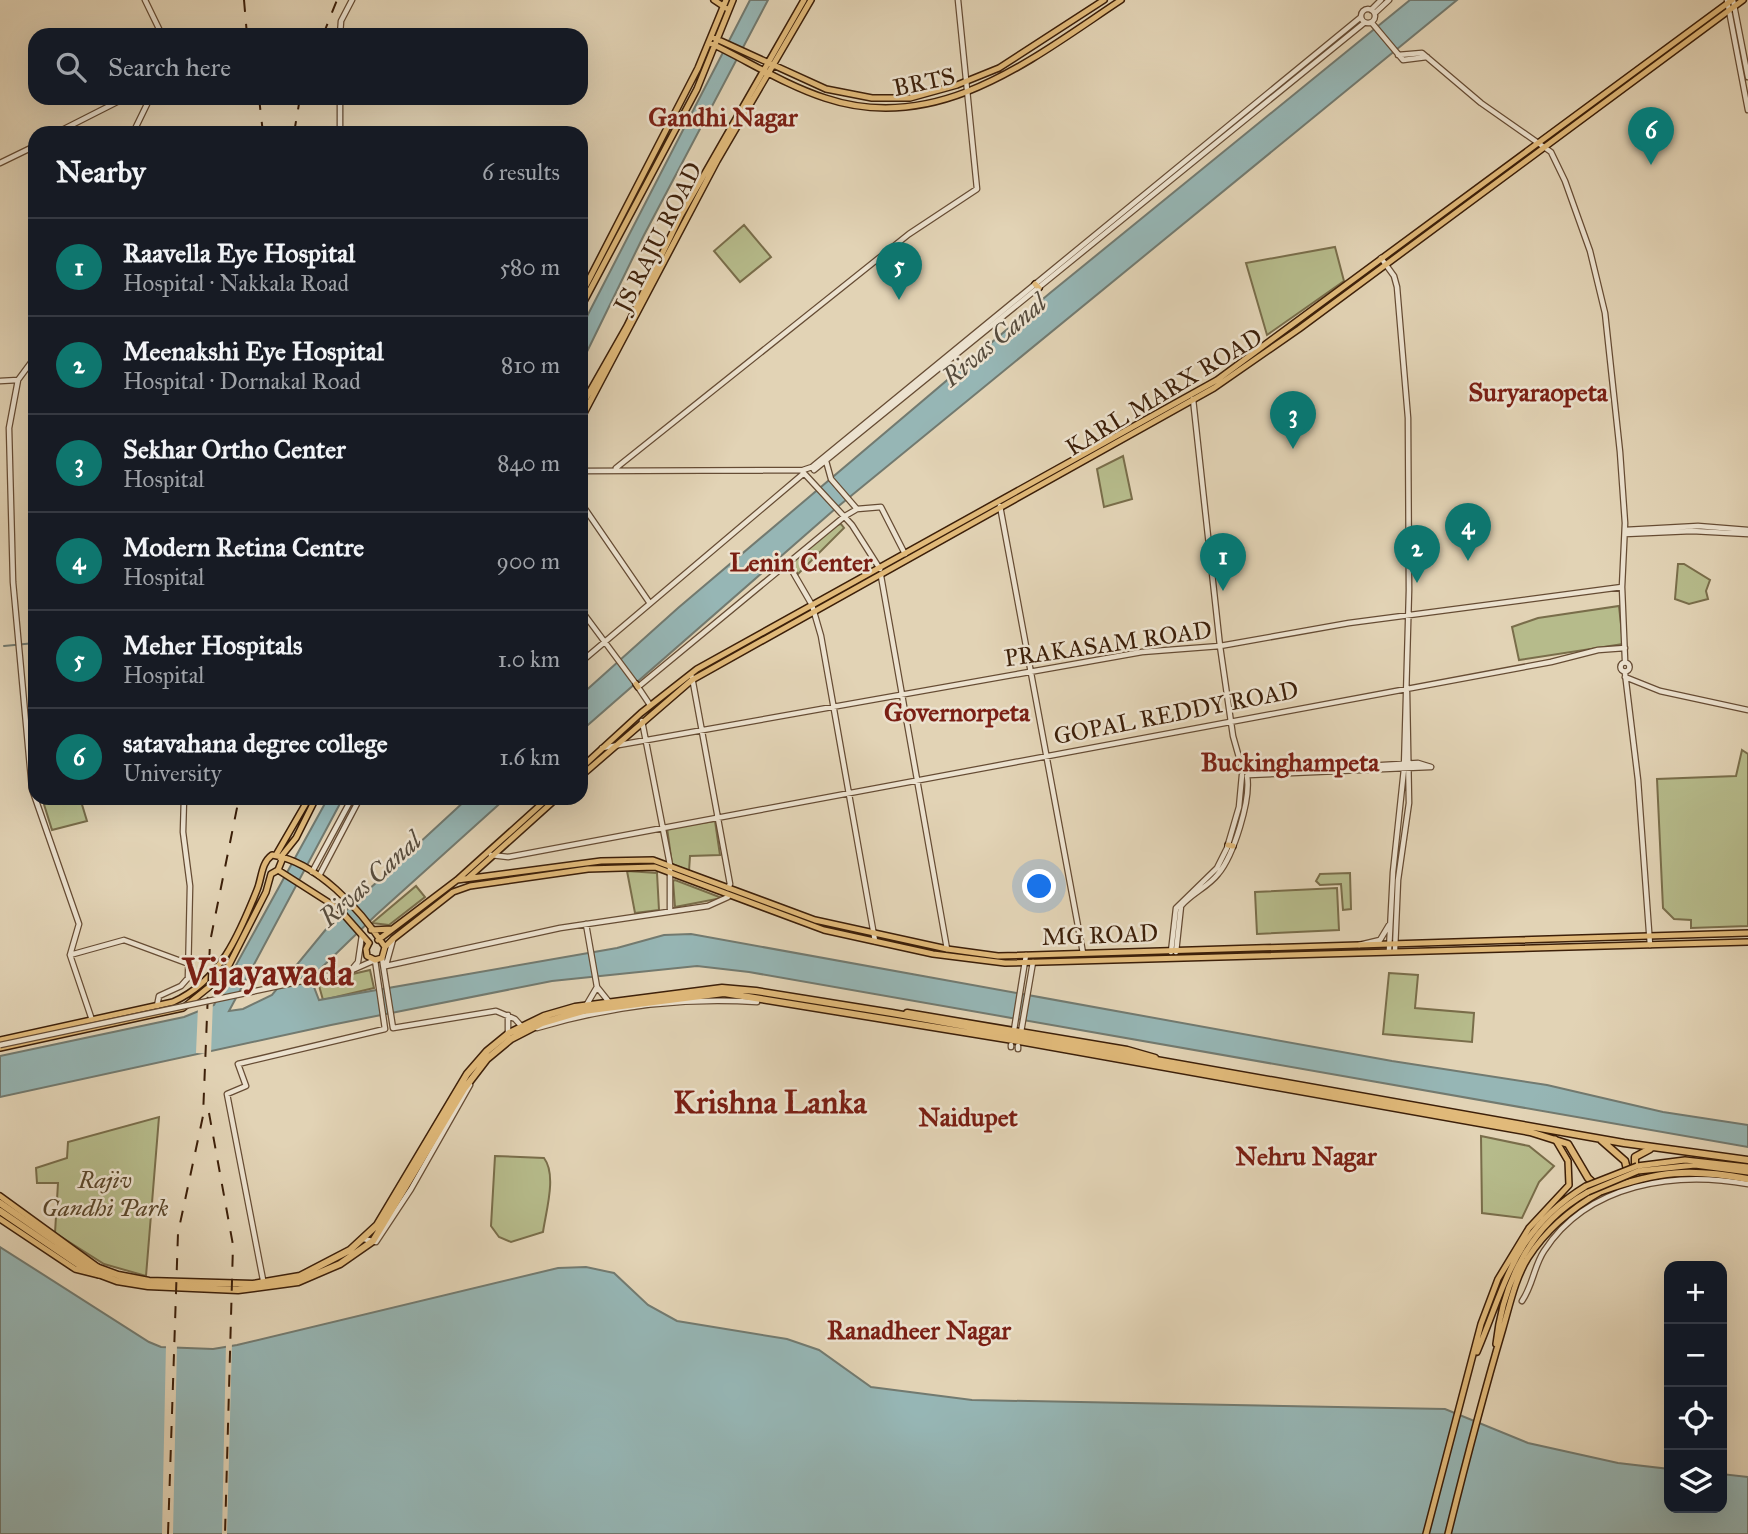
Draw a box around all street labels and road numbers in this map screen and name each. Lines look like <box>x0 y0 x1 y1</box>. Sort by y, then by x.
street label: BRTS <box>890 61 958 103</box>
street label: JS RAJU ROAD <box>606 157 709 320</box>
street label: KARL MARX ROAD <box>1060 321 1268 463</box>
street label: PRAKASAM ROAD <box>1002 615 1214 673</box>
street label: GOPAL REDDY ROAD <box>1051 675 1301 751</box>
street label: MG ROAD <box>1041 918 1159 952</box>

